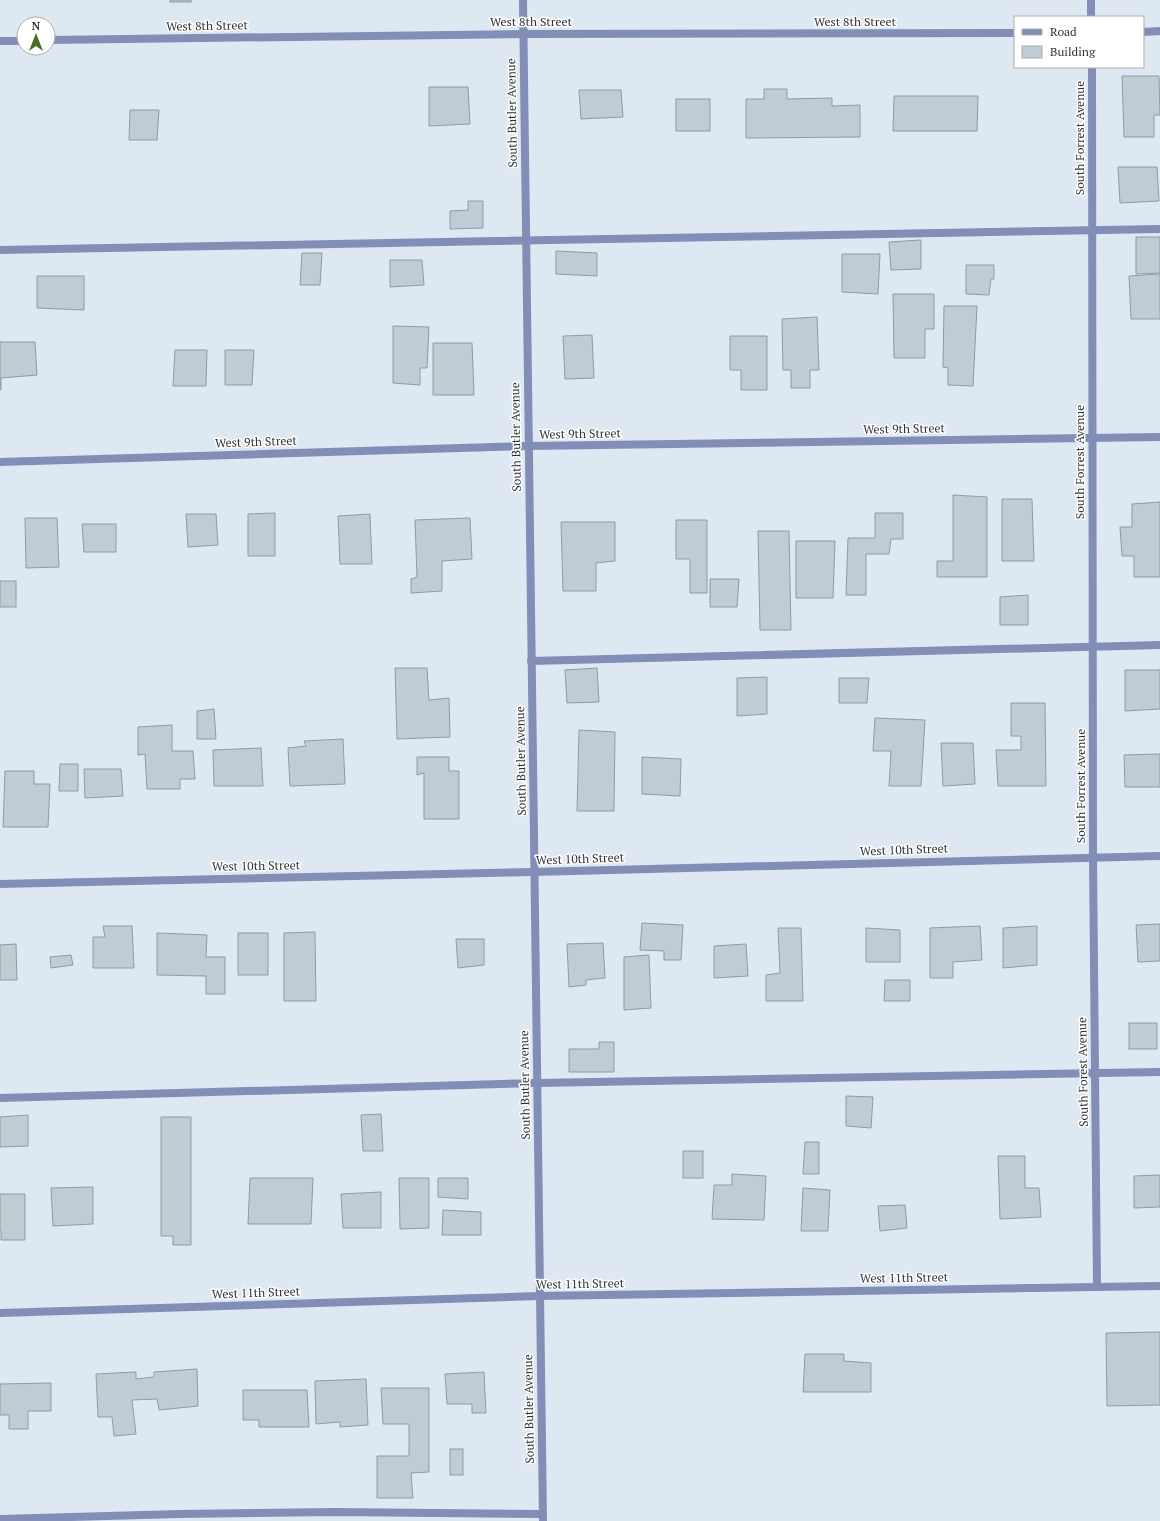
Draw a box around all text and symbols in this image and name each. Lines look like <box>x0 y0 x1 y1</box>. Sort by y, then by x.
street label: West 8th Street <box>490 14 572 29</box>
street label: West 8th Street <box>814 14 896 29</box>
north arrow <box>16 16 56 56</box>
legend <box>1014 16 1144 68</box>
street label: West 8th Street <box>166 17 249 34</box>
text: N <box>32 19 41 33</box>
text: Road <box>1050 24 1077 39</box>
text: Building <box>1050 44 1096 59</box>
street label: South Butler Avenue <box>503 58 520 168</box>
street label: South Forrest Avenue <box>1072 81 1087 195</box>
street label: South Butler Avenue <box>507 382 524 492</box>
street label: South Forrest Avenue <box>1072 405 1087 519</box>
street label: West 9th Street <box>863 420 946 437</box>
street label: West 9th Street <box>539 425 622 442</box>
street label: West 9th Street <box>215 433 298 450</box>
street label: South Butler Avenue <box>512 706 529 816</box>
street label: South Forrest Avenue <box>1073 729 1088 843</box>
street label: West 10th Street <box>860 840 949 859</box>
street label: West 10th Street <box>536 849 625 868</box>
street label: West 10th Street <box>212 857 301 874</box>
street label: South Forest Avenue <box>1074 1017 1091 1127</box>
street label: South Butler Avenue <box>516 1030 533 1140</box>
street label: West 11th Street <box>860 1269 949 1286</box>
street label: West 11th Street <box>536 1275 625 1292</box>
street label: West 11th Street <box>212 1283 301 1302</box>
street label: South Butler Avenue <box>520 1354 537 1464</box>

